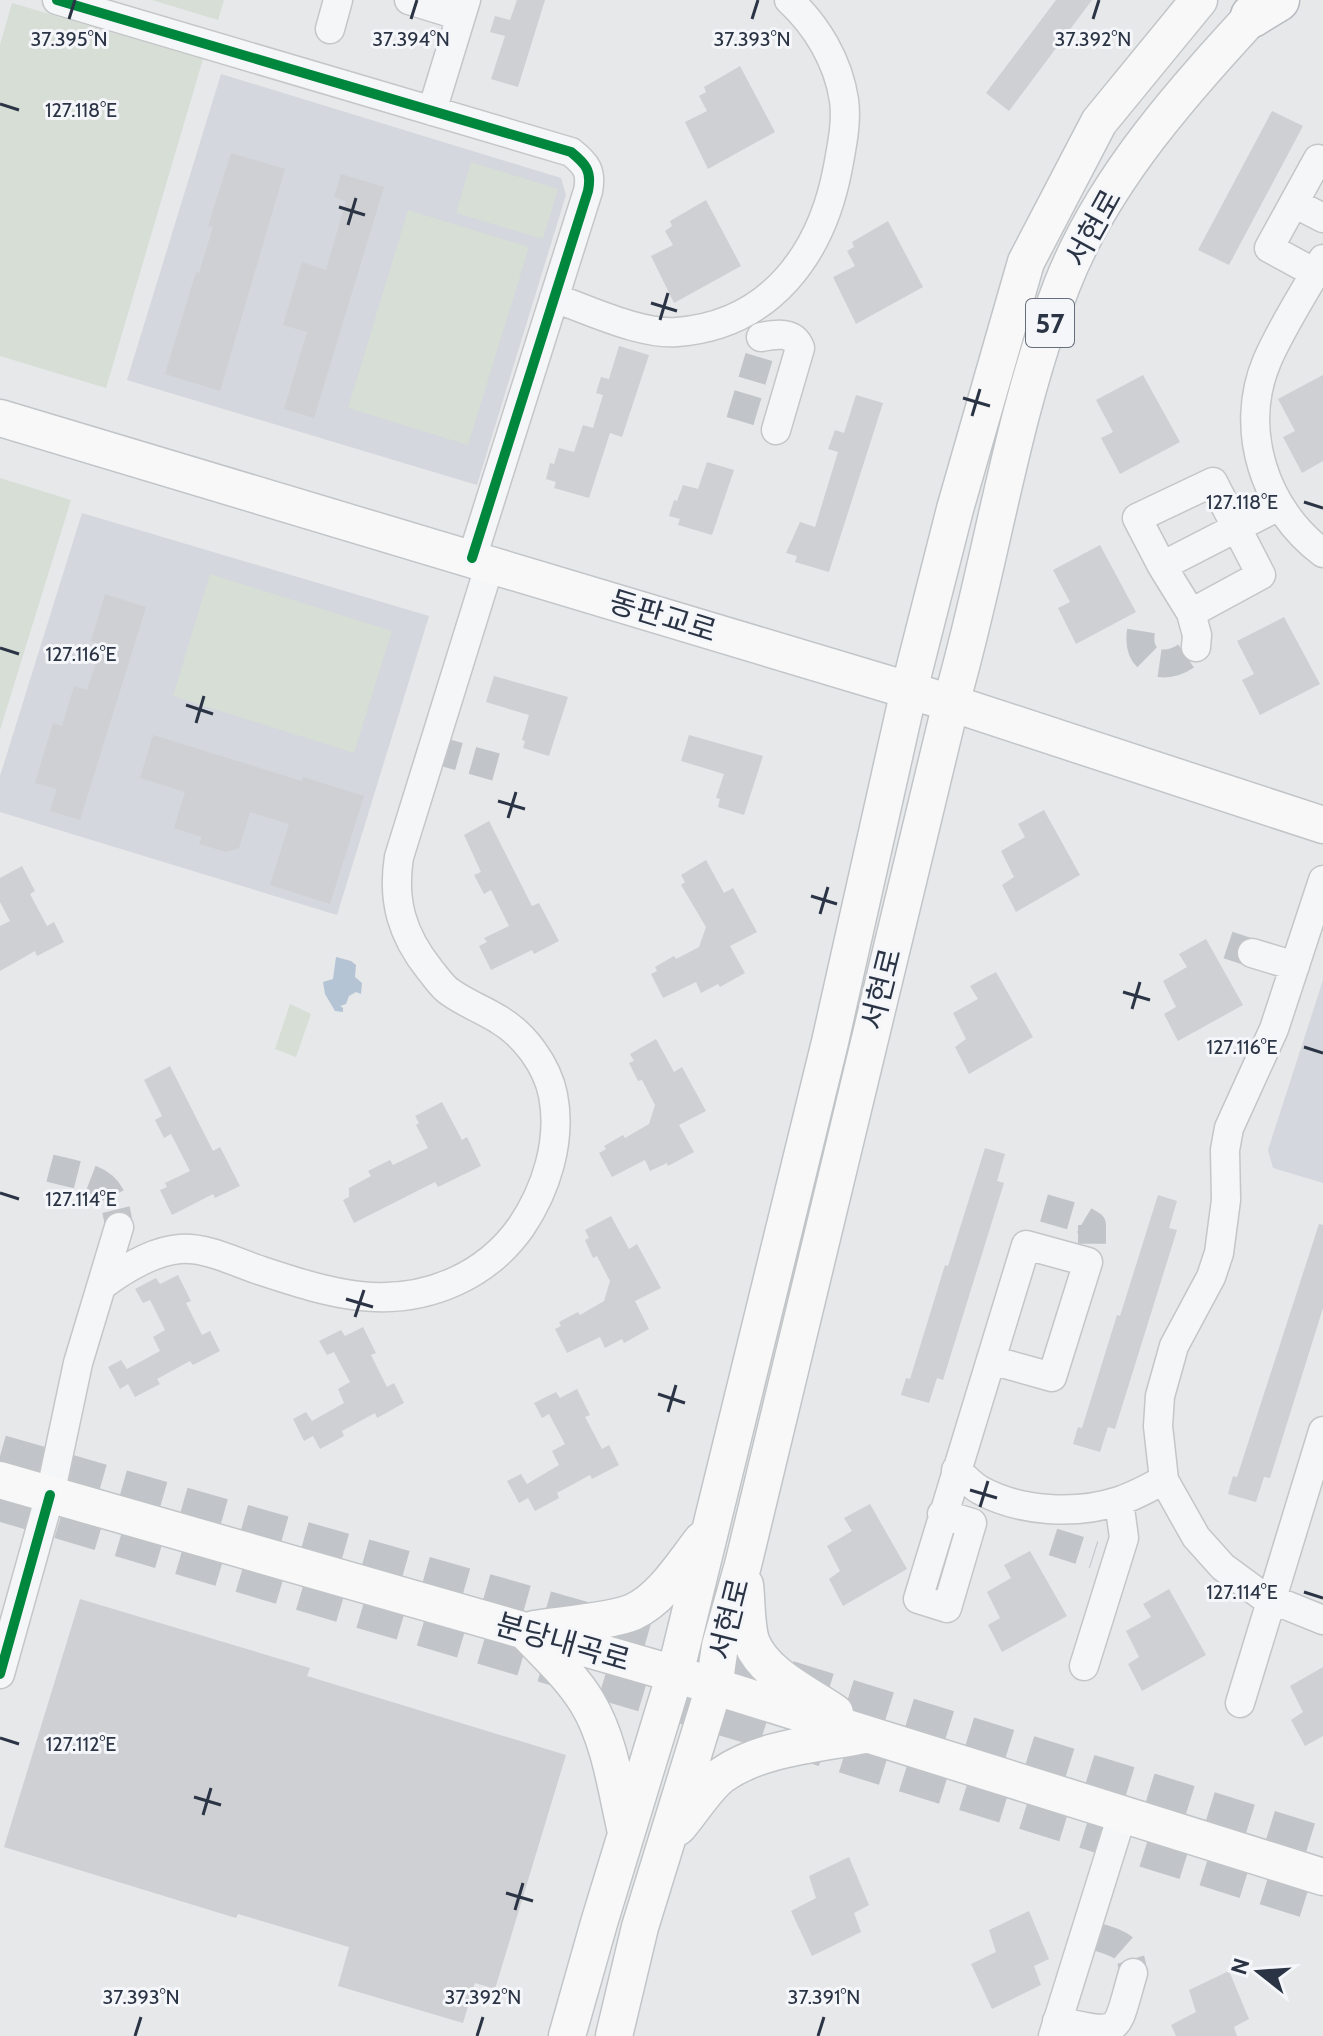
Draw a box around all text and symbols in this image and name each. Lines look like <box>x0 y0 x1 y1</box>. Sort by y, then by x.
text: 37.395°N <box>30 27 108 51</box>
text: 37.394°N <box>372 27 450 51</box>
text: 37.393°N <box>713 27 791 51</box>
text: 37.392°N <box>1055 27 1131 51</box>
text: 127.118°E <box>45 98 117 122</box>
street label: 서현로 <box>1057 183 1129 273</box>
road number: 57 <box>1026 299 1074 347</box>
text: 127.118°E <box>1206 490 1278 514</box>
street label: 동판교로 <box>605 582 721 650</box>
text: 127.116°E <box>45 642 117 666</box>
street label: 서현로 <box>853 944 909 1034</box>
text: 127.116°E <box>1206 1035 1278 1059</box>
text: 127.114°E <box>45 1187 117 1211</box>
street label: 서현로 <box>701 1574 757 1664</box>
text: 127.114°E <box>1206 1580 1278 1604</box>
street label: 분당내곡로 <box>492 1605 634 1679</box>
text: 127.112°E <box>46 1732 116 1756</box>
north arrow <box>1219 1932 1299 2012</box>
text: N <box>1225 1955 1256 1978</box>
text: 37.393°N <box>102 1985 180 2009</box>
text: 37.392°N <box>445 1985 521 2009</box>
text: 37.391°N <box>788 1985 860 2009</box>

